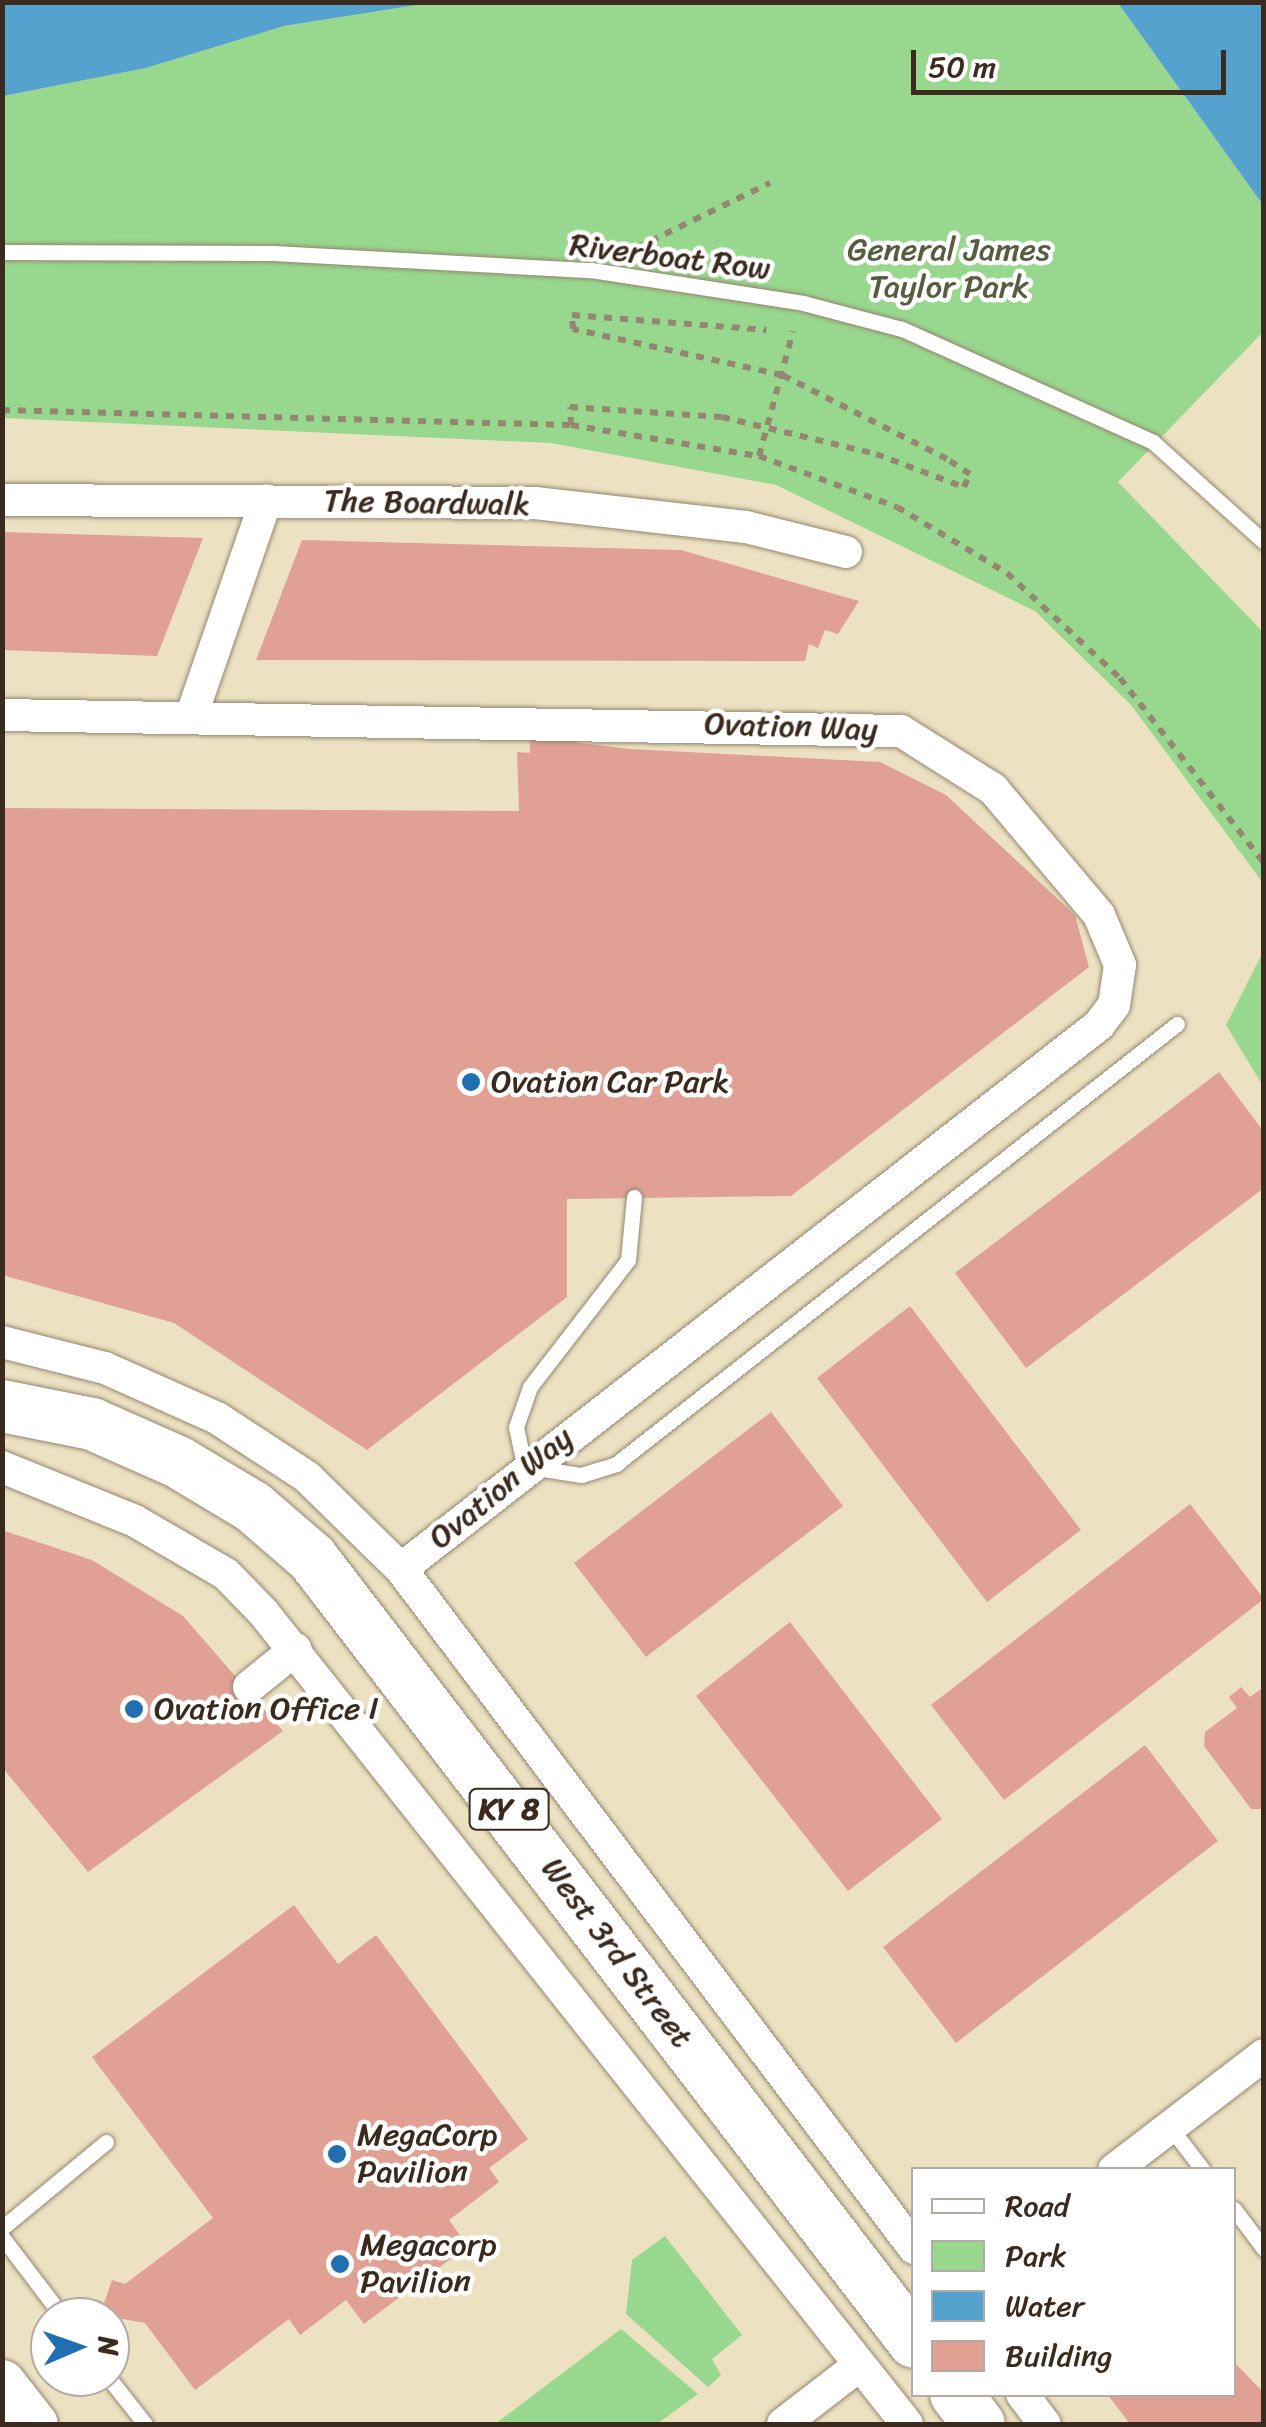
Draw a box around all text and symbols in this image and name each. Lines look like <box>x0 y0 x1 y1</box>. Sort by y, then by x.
scale bar <box>916 30 1231 92</box>
text: 50 m <box>928 40 996 94</box>
street label: Riverboat Row <box>568 226 772 288</box>
park label: General James Taylor Park <box>847 232 1051 307</box>
street label: The Boardwalk <box>324 482 530 524</box>
street label: Ovation Way <box>704 705 878 749</box>
place label: Ovation Car Park <box>491 1063 730 1101</box>
marker: Ovation Car Park <box>460 1071 482 1093</box>
street label: Ovation Way <box>422 1419 580 1557</box>
place label: Ovation Office I <box>154 1690 381 1728</box>
marker: Ovation Office I <box>123 1698 145 1720</box>
road number: KY 8 <box>466 1784 552 1834</box>
street label: West 3rd Street <box>533 1851 701 2055</box>
place label: MegaCorp Pavilion <box>357 2117 498 2192</box>
marker: MegaCorp Pavilion <box>326 2143 348 2165</box>
legend <box>911 2167 1236 2397</box>
text: Road <box>1005 2179 1069 2233</box>
place label: Megacorp Pavilion <box>360 2227 497 2302</box>
text: Park <box>1005 2229 1067 2283</box>
marker: Megacorp Pavilion <box>329 2253 351 2275</box>
text: Water <box>1005 2279 1084 2333</box>
north arrow <box>30 2297 130 2397</box>
text: Building <box>1005 2329 1112 2383</box>
text: N <box>84 2335 133 2357</box>

